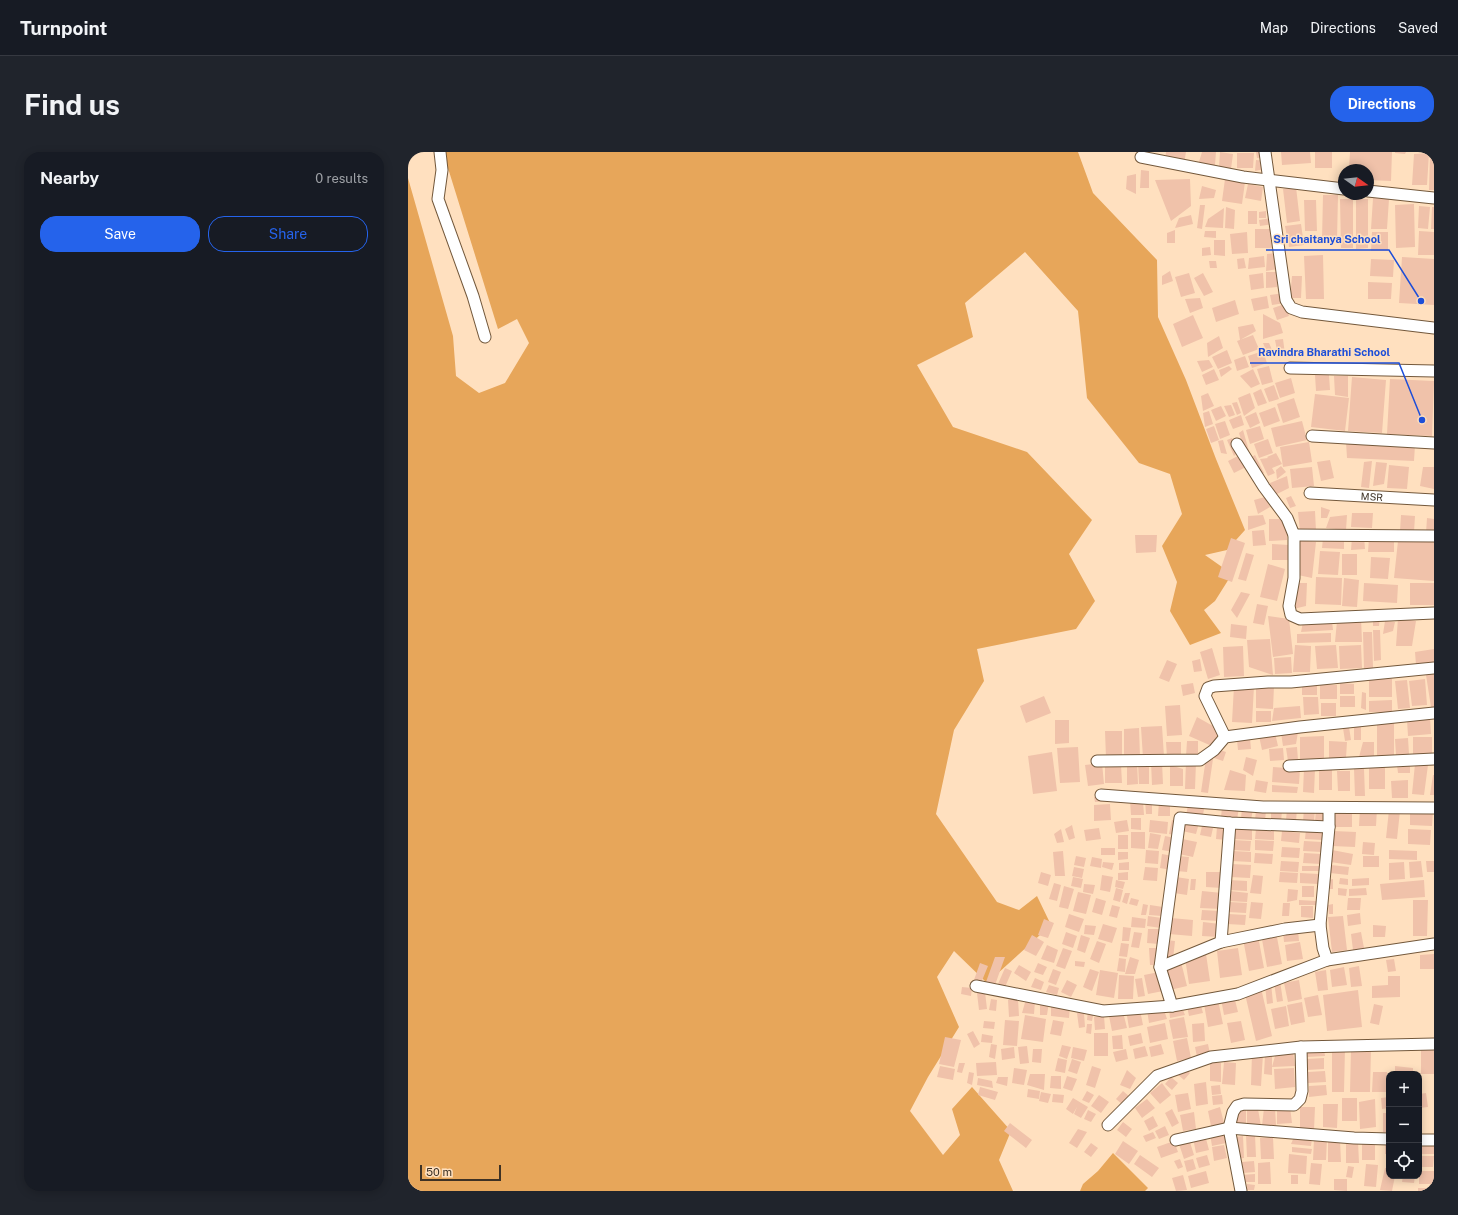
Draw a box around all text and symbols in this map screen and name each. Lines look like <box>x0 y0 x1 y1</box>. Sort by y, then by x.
text: Turnpoint <box>20 17 107 39</box>
text: Map <box>1260 20 1288 36</box>
text: Directions <box>1310 20 1376 36</box>
text: Saved <box>1398 20 1438 36</box>
button: Directions <box>1330 86 1434 122</box>
text: Find us <box>24 88 120 121</box>
north arrow <box>1338 164 1374 200</box>
text: Nearby <box>40 168 99 188</box>
text: 0 results <box>315 171 368 186</box>
button: Save <box>40 216 200 252</box>
button: Share <box>208 216 368 252</box>
callout: Sri chaitanya School <box>1266 227 1389 250</box>
text: Sri chaitanya School <box>1273 233 1381 245</box>
callout: Ravindra Bharathi School <box>1250 340 1399 363</box>
text: Ravindra Bharathi School <box>1258 346 1390 358</box>
street label: MSR <box>1360 490 1384 503</box>
map controls <box>1386 1071 1422 1179</box>
button: + <box>1386 1071 1422 1107</box>
button: − <box>1386 1107 1422 1143</box>
button: locate <box>1386 1143 1422 1179</box>
scale bar <box>420 1163 501 1182</box>
text: 50 m <box>426 1166 452 1178</box>

